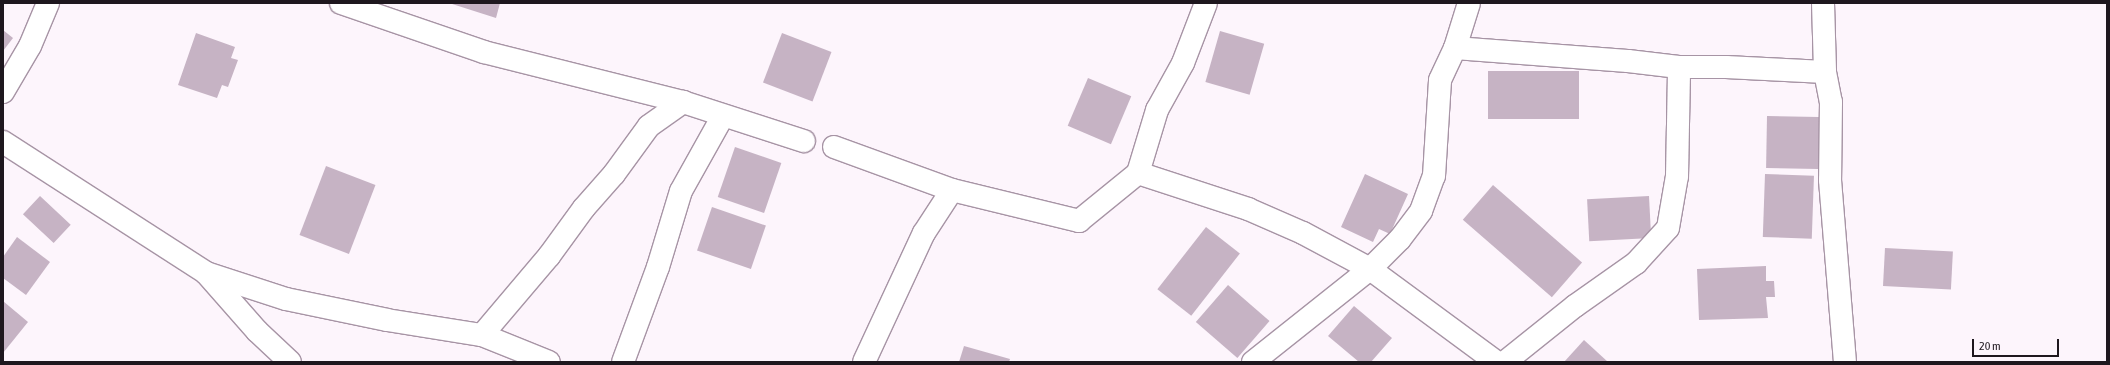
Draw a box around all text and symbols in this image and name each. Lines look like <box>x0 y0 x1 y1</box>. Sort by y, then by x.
scale bar <box>1974 331 2061 357</box>
text: 20 m <box>1979 339 2001 353</box>

